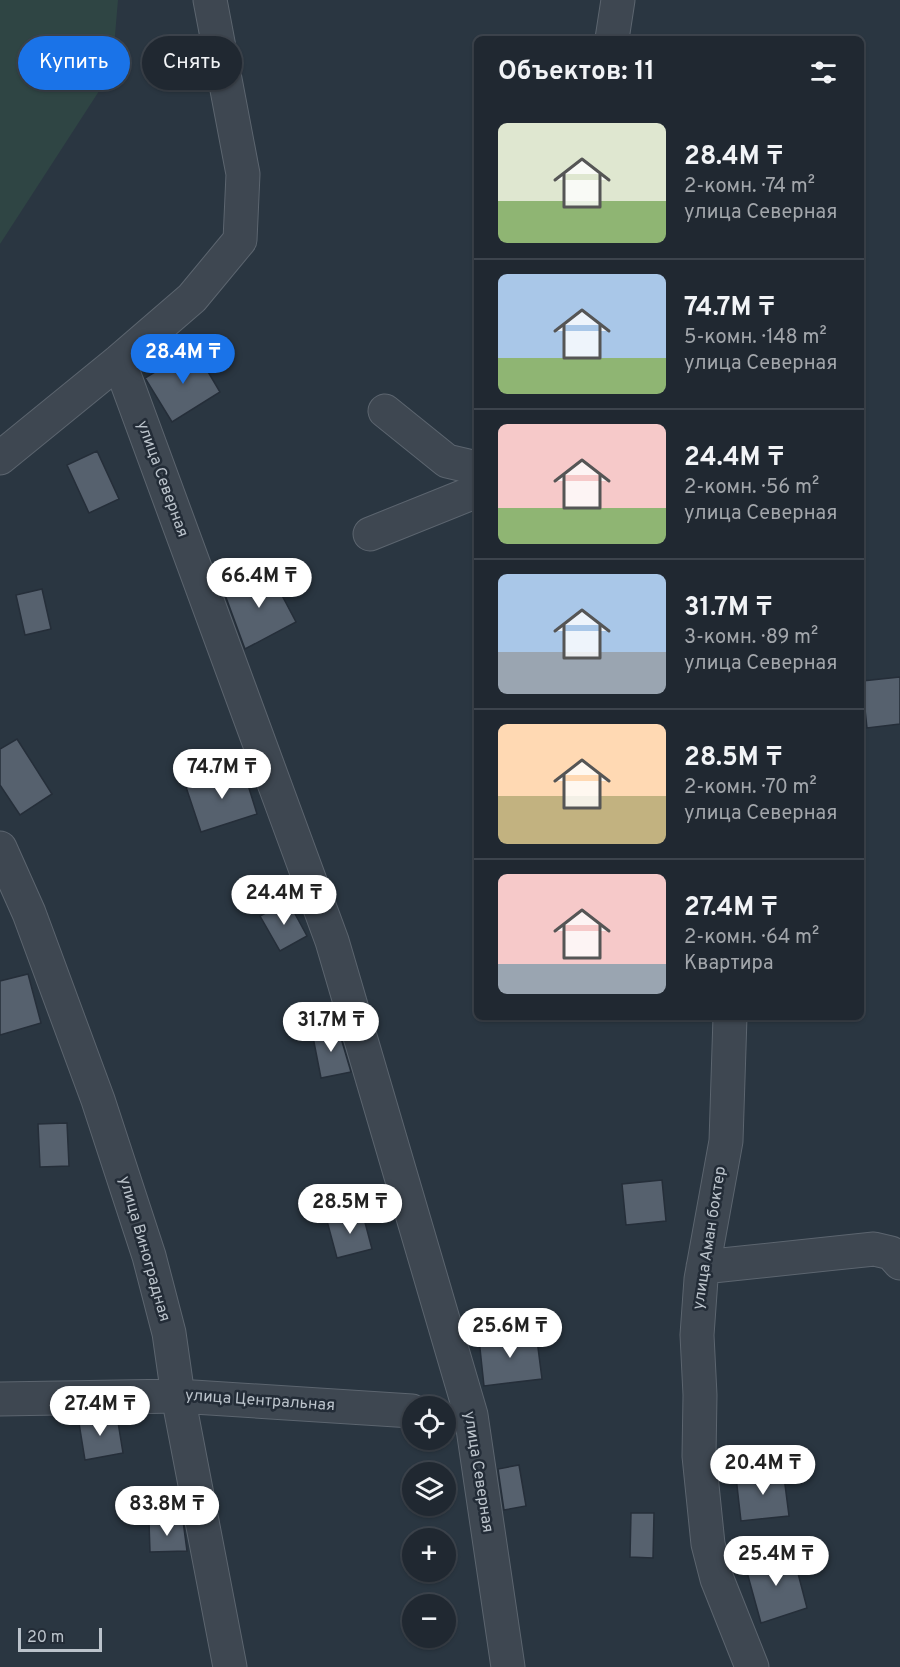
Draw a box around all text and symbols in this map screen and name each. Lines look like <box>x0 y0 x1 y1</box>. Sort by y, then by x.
chip: Купить <box>18 36 130 90</box>
chip: Снять <box>142 36 242 90</box>
text: Объектов: 11 <box>498 56 655 89</box>
icon: filters <box>807 56 840 89</box>
text: 28.4M ₸ <box>684 141 783 174</box>
icon: home <box>546 147 618 219</box>
text: 2-комн. · 74 m² <box>684 174 815 200</box>
text: улица Северная <box>684 200 837 226</box>
text: 74.7M ₸ <box>684 292 775 325</box>
icon: home <box>546 298 618 370</box>
text: 5-комн. · 148 m² <box>684 325 827 351</box>
pin: 28.4M ₸ <box>128 334 238 385</box>
text: 28.4M ₸ <box>145 340 221 366</box>
text: улица Северная <box>684 351 837 377</box>
street label: улица Северная <box>132 418 192 540</box>
text: 24.4M ₸ <box>684 442 784 475</box>
icon: home <box>546 448 618 520</box>
text: 2-комн. · 56 m² <box>684 475 819 501</box>
text: улица Северная <box>684 501 837 527</box>
pin: 66.4M ₸ <box>204 558 314 609</box>
text: 66.4M ₸ <box>221 564 297 590</box>
text: 31.7M ₸ <box>684 592 773 625</box>
icon: home <box>546 598 618 670</box>
text: 3-комн. · 89 m² <box>684 625 818 651</box>
text: улица Северная <box>684 651 837 677</box>
text: 28.5M ₸ <box>684 742 783 775</box>
icon: home <box>546 748 618 820</box>
pin: 74.7M ₸ <box>167 749 277 800</box>
text: 74.7M ₸ <box>187 755 257 781</box>
text: 2-комн. · 70 m² <box>684 775 817 801</box>
text: улица Северная <box>684 801 837 827</box>
pin: 24.4M ₸ <box>229 875 339 926</box>
text: 24.4M ₸ <box>245 881 323 907</box>
text: 27.4M ₸ <box>684 892 778 925</box>
icon: home <box>546 898 618 970</box>
text: 2-комн. · 64 m² <box>684 925 819 951</box>
text: Квартира <box>684 951 773 977</box>
pin: 31.7M ₸ <box>276 1002 386 1053</box>
text: 31.7M ₸ <box>297 1008 365 1034</box>
street label: улица Аман боктер <box>689 1165 731 1311</box>
street label: улица Виноградная <box>114 1174 174 1324</box>
pin: 28.5M ₸ <box>295 1184 405 1235</box>
text: 28.5M ₸ <box>312 1190 388 1216</box>
pin: 25.6M ₸ <box>455 1308 565 1359</box>
text: 25.6M ₸ <box>472 1314 548 1340</box>
pin: 27.4M ₸ <box>45 1386 155 1437</box>
street label: улица Центральная <box>184 1386 336 1416</box>
text: 27.4M ₸ <box>64 1392 136 1418</box>
map controls <box>402 1396 456 1648</box>
button: locate <box>402 1396 456 1450</box>
street label: улица Северная <box>459 1410 497 1534</box>
pin: 20.4M ₸ <box>708 1445 818 1496</box>
text: 20.4M ₸ <box>724 1451 802 1477</box>
button: layers <box>402 1462 456 1516</box>
pin: 83.8M ₸ <box>112 1486 222 1537</box>
text: 83.8M ₸ <box>129 1492 205 1518</box>
button: + <box>402 1528 456 1582</box>
pin: 25.4M ₸ <box>721 1536 831 1587</box>
text: 25.4M ₸ <box>738 1542 814 1568</box>
button: − <box>402 1594 456 1648</box>
scale bar <box>18 1625 102 1652</box>
text: 20 m <box>27 1628 64 1648</box>

